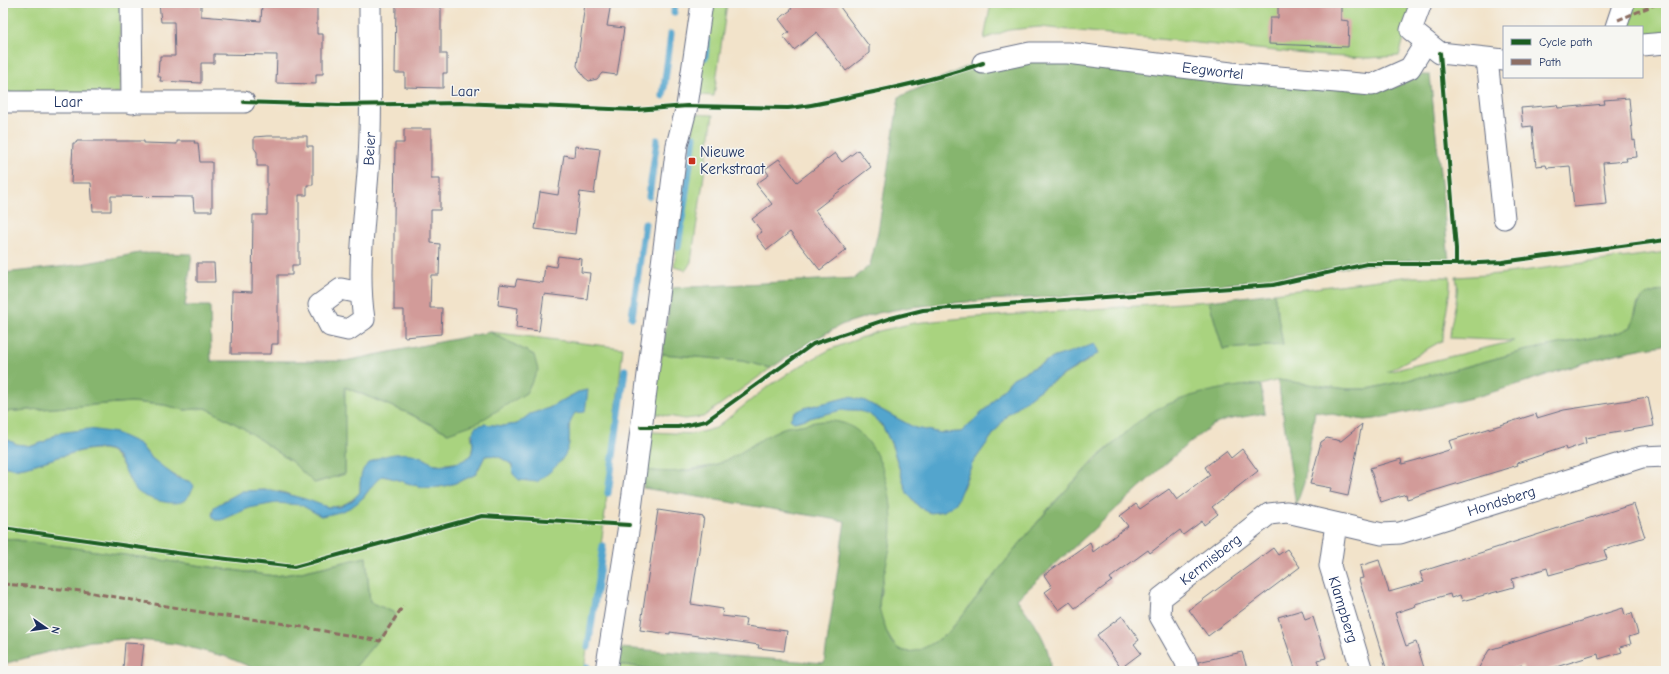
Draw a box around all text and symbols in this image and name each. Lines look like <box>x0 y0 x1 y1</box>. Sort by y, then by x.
legend <box>1503 26 1643 78</box>
text: Cycle path <box>1539 35 1592 49</box>
text: Path <box>1539 55 1561 69</box>
street label: Eegwortel <box>1181 58 1244 83</box>
street label: Laar <box>451 82 480 100</box>
street label: Laar <box>54 93 82 111</box>
street label: Beier <box>360 132 379 166</box>
place label: Nieuwe Kerkstraat <box>700 143 766 178</box>
marker: Nieuwe Kerkstraat <box>687 156 697 166</box>
street label: Hondsberg <box>1465 482 1538 520</box>
street label: Kermisberg <box>1176 530 1245 589</box>
street label: Klampberg <box>1325 574 1362 645</box>
north arrow <box>26 608 66 648</box>
text: N <box>48 625 62 635</box>

